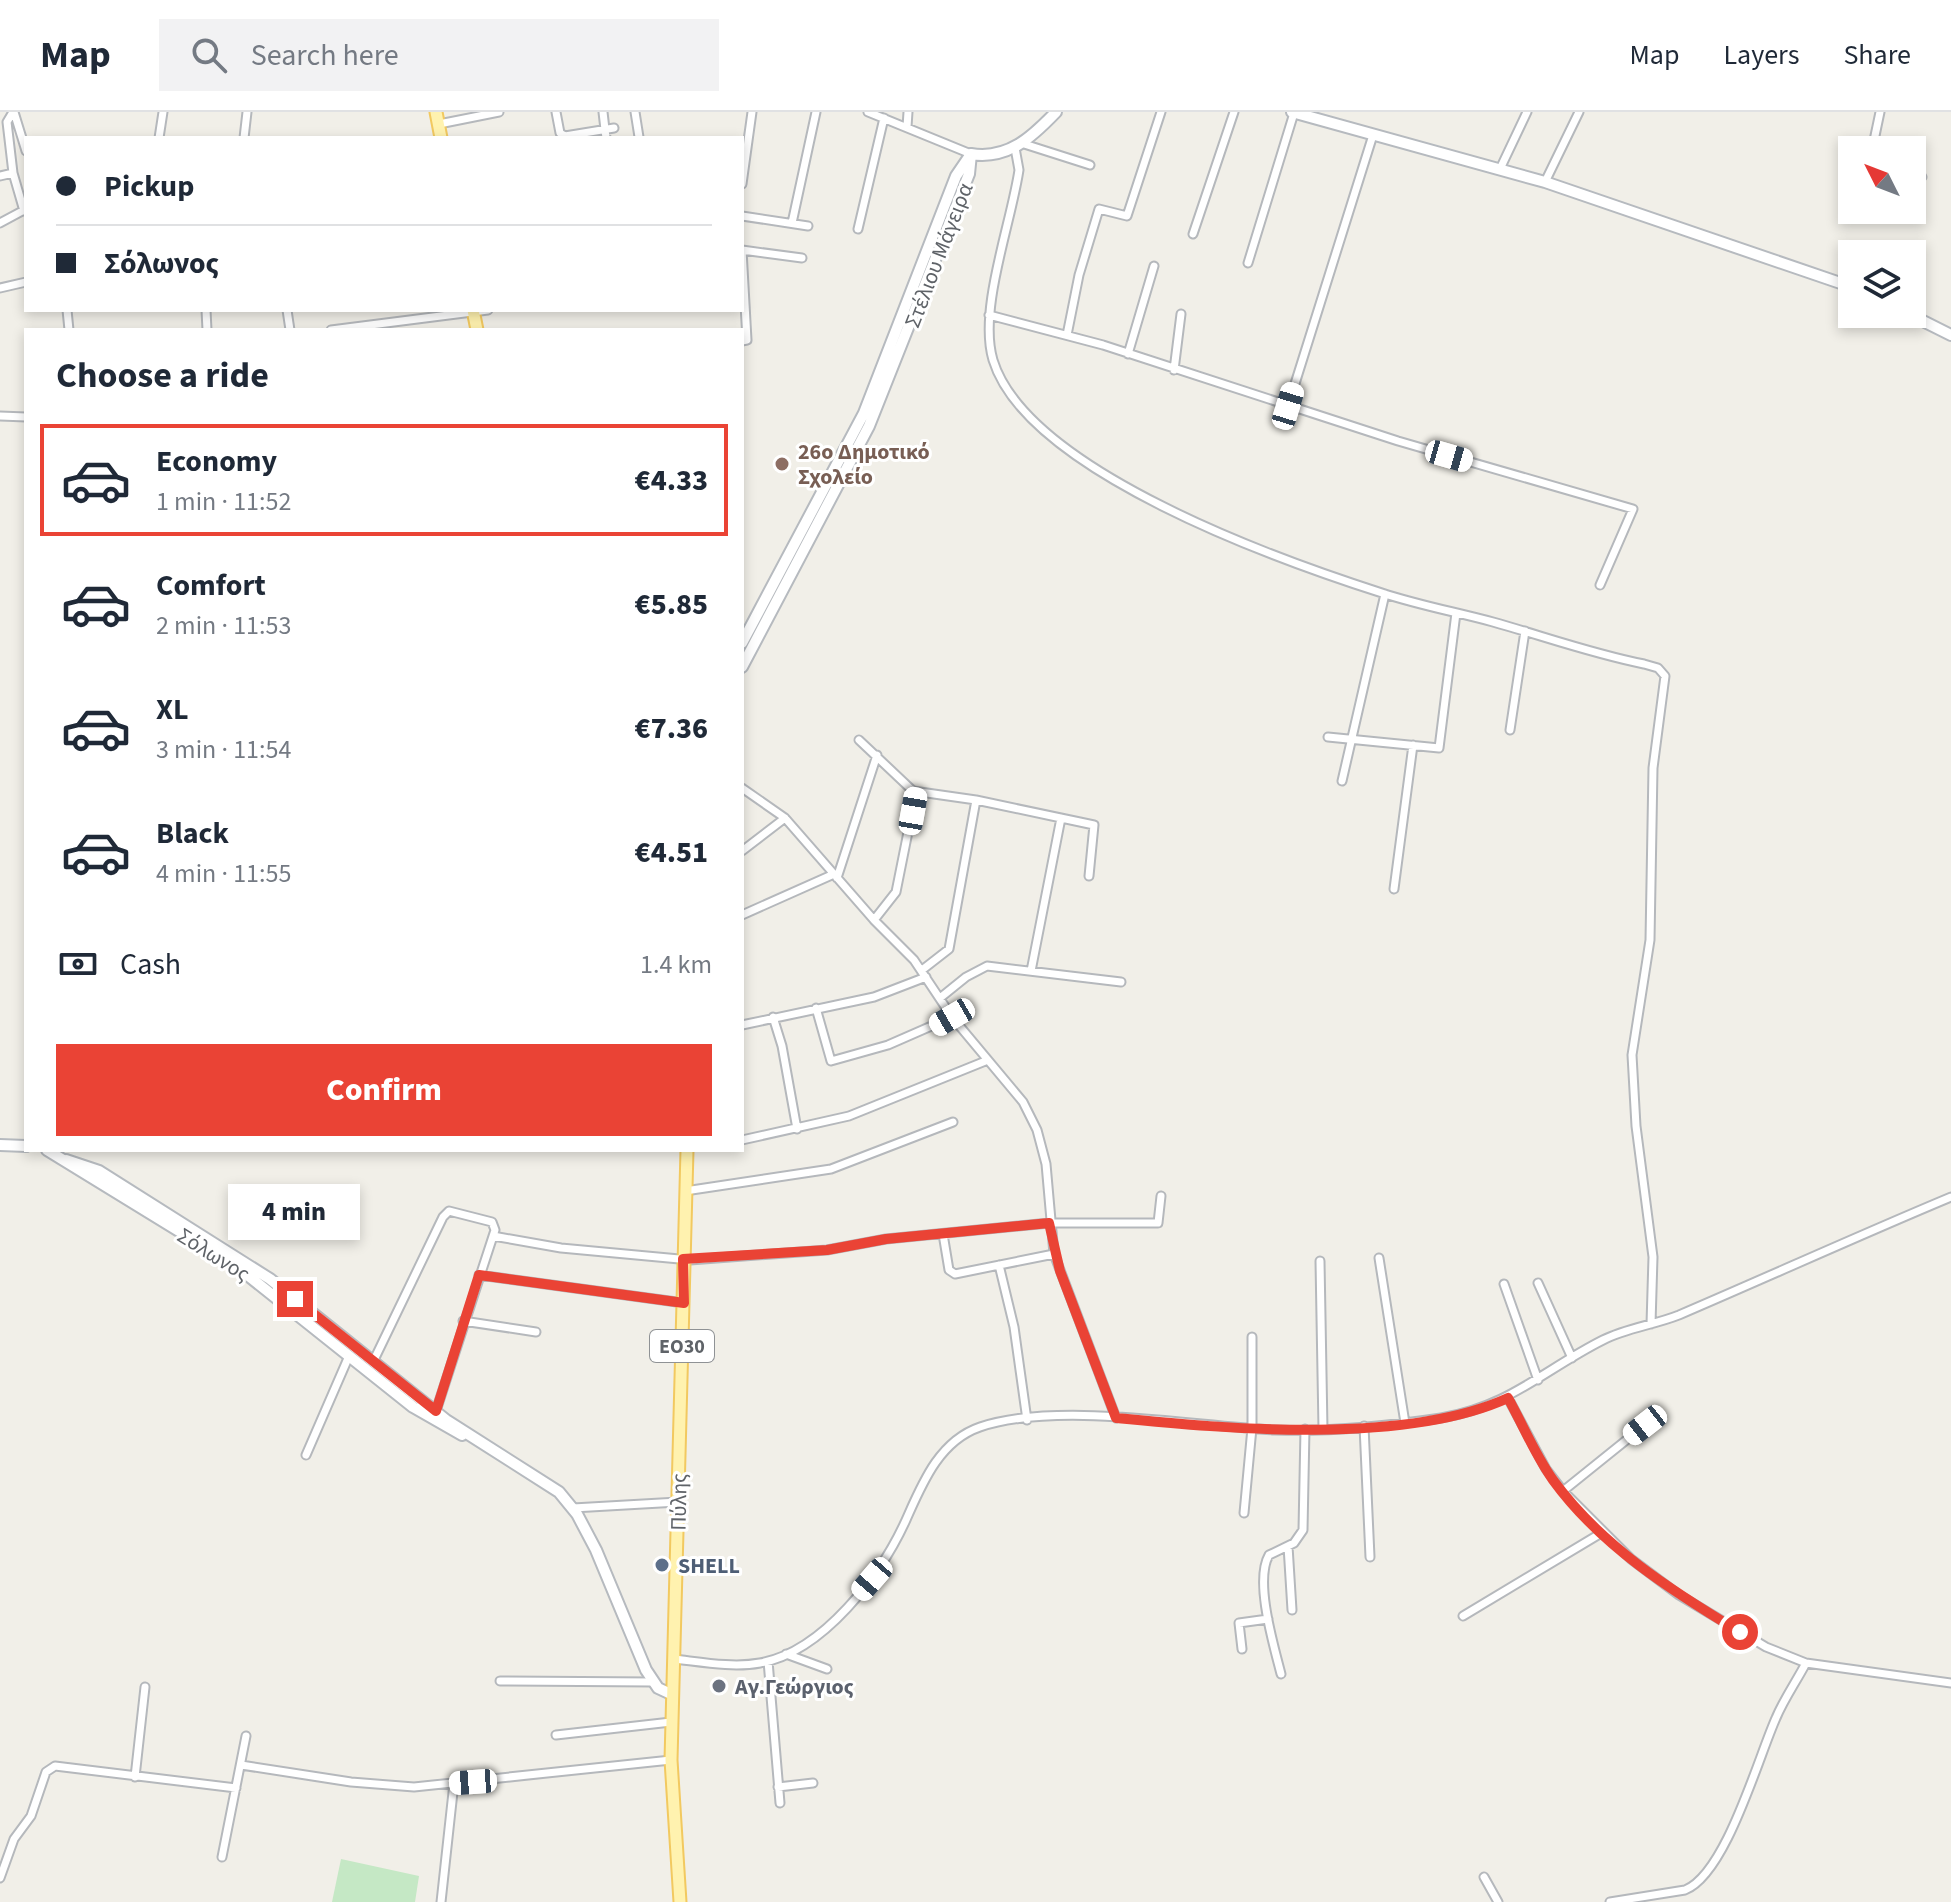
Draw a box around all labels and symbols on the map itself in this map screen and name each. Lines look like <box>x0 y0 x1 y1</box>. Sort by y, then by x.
north arrow <box>1838 136 1926 224</box>
street label: Στέλιου Μάγειρα <box>897 178 981 332</box>
car <box>1270 380 1306 432</box>
place label: 26ο Δημοτικό Σχολείο <box>798 436 930 493</box>
car <box>1423 438 1475 474</box>
marker: 26ο Δημοτικό Σχολείο <box>773 455 791 473</box>
car <box>897 785 929 837</box>
car <box>925 995 979 1039</box>
callout: 4 min <box>229 1183 361 1239</box>
street label: Σόλωνος <box>171 1220 256 1290</box>
route end <box>277 1281 313 1317</box>
road number: ΕΟ30 <box>650 1330 714 1362</box>
car <box>1619 1401 1671 1449</box>
street label: Πύλης <box>663 1473 695 1531</box>
place label: SHELL <box>678 1550 740 1582</box>
car <box>847 1553 897 1605</box>
marker: SHELL <box>653 1556 671 1574</box>
route start <box>1722 1614 1758 1650</box>
place label: Αγ.Γεώργιος <box>734 1671 854 1703</box>
marker: Αγ.Γεώργιος <box>710 1677 728 1695</box>
car <box>448 1768 498 1796</box>

